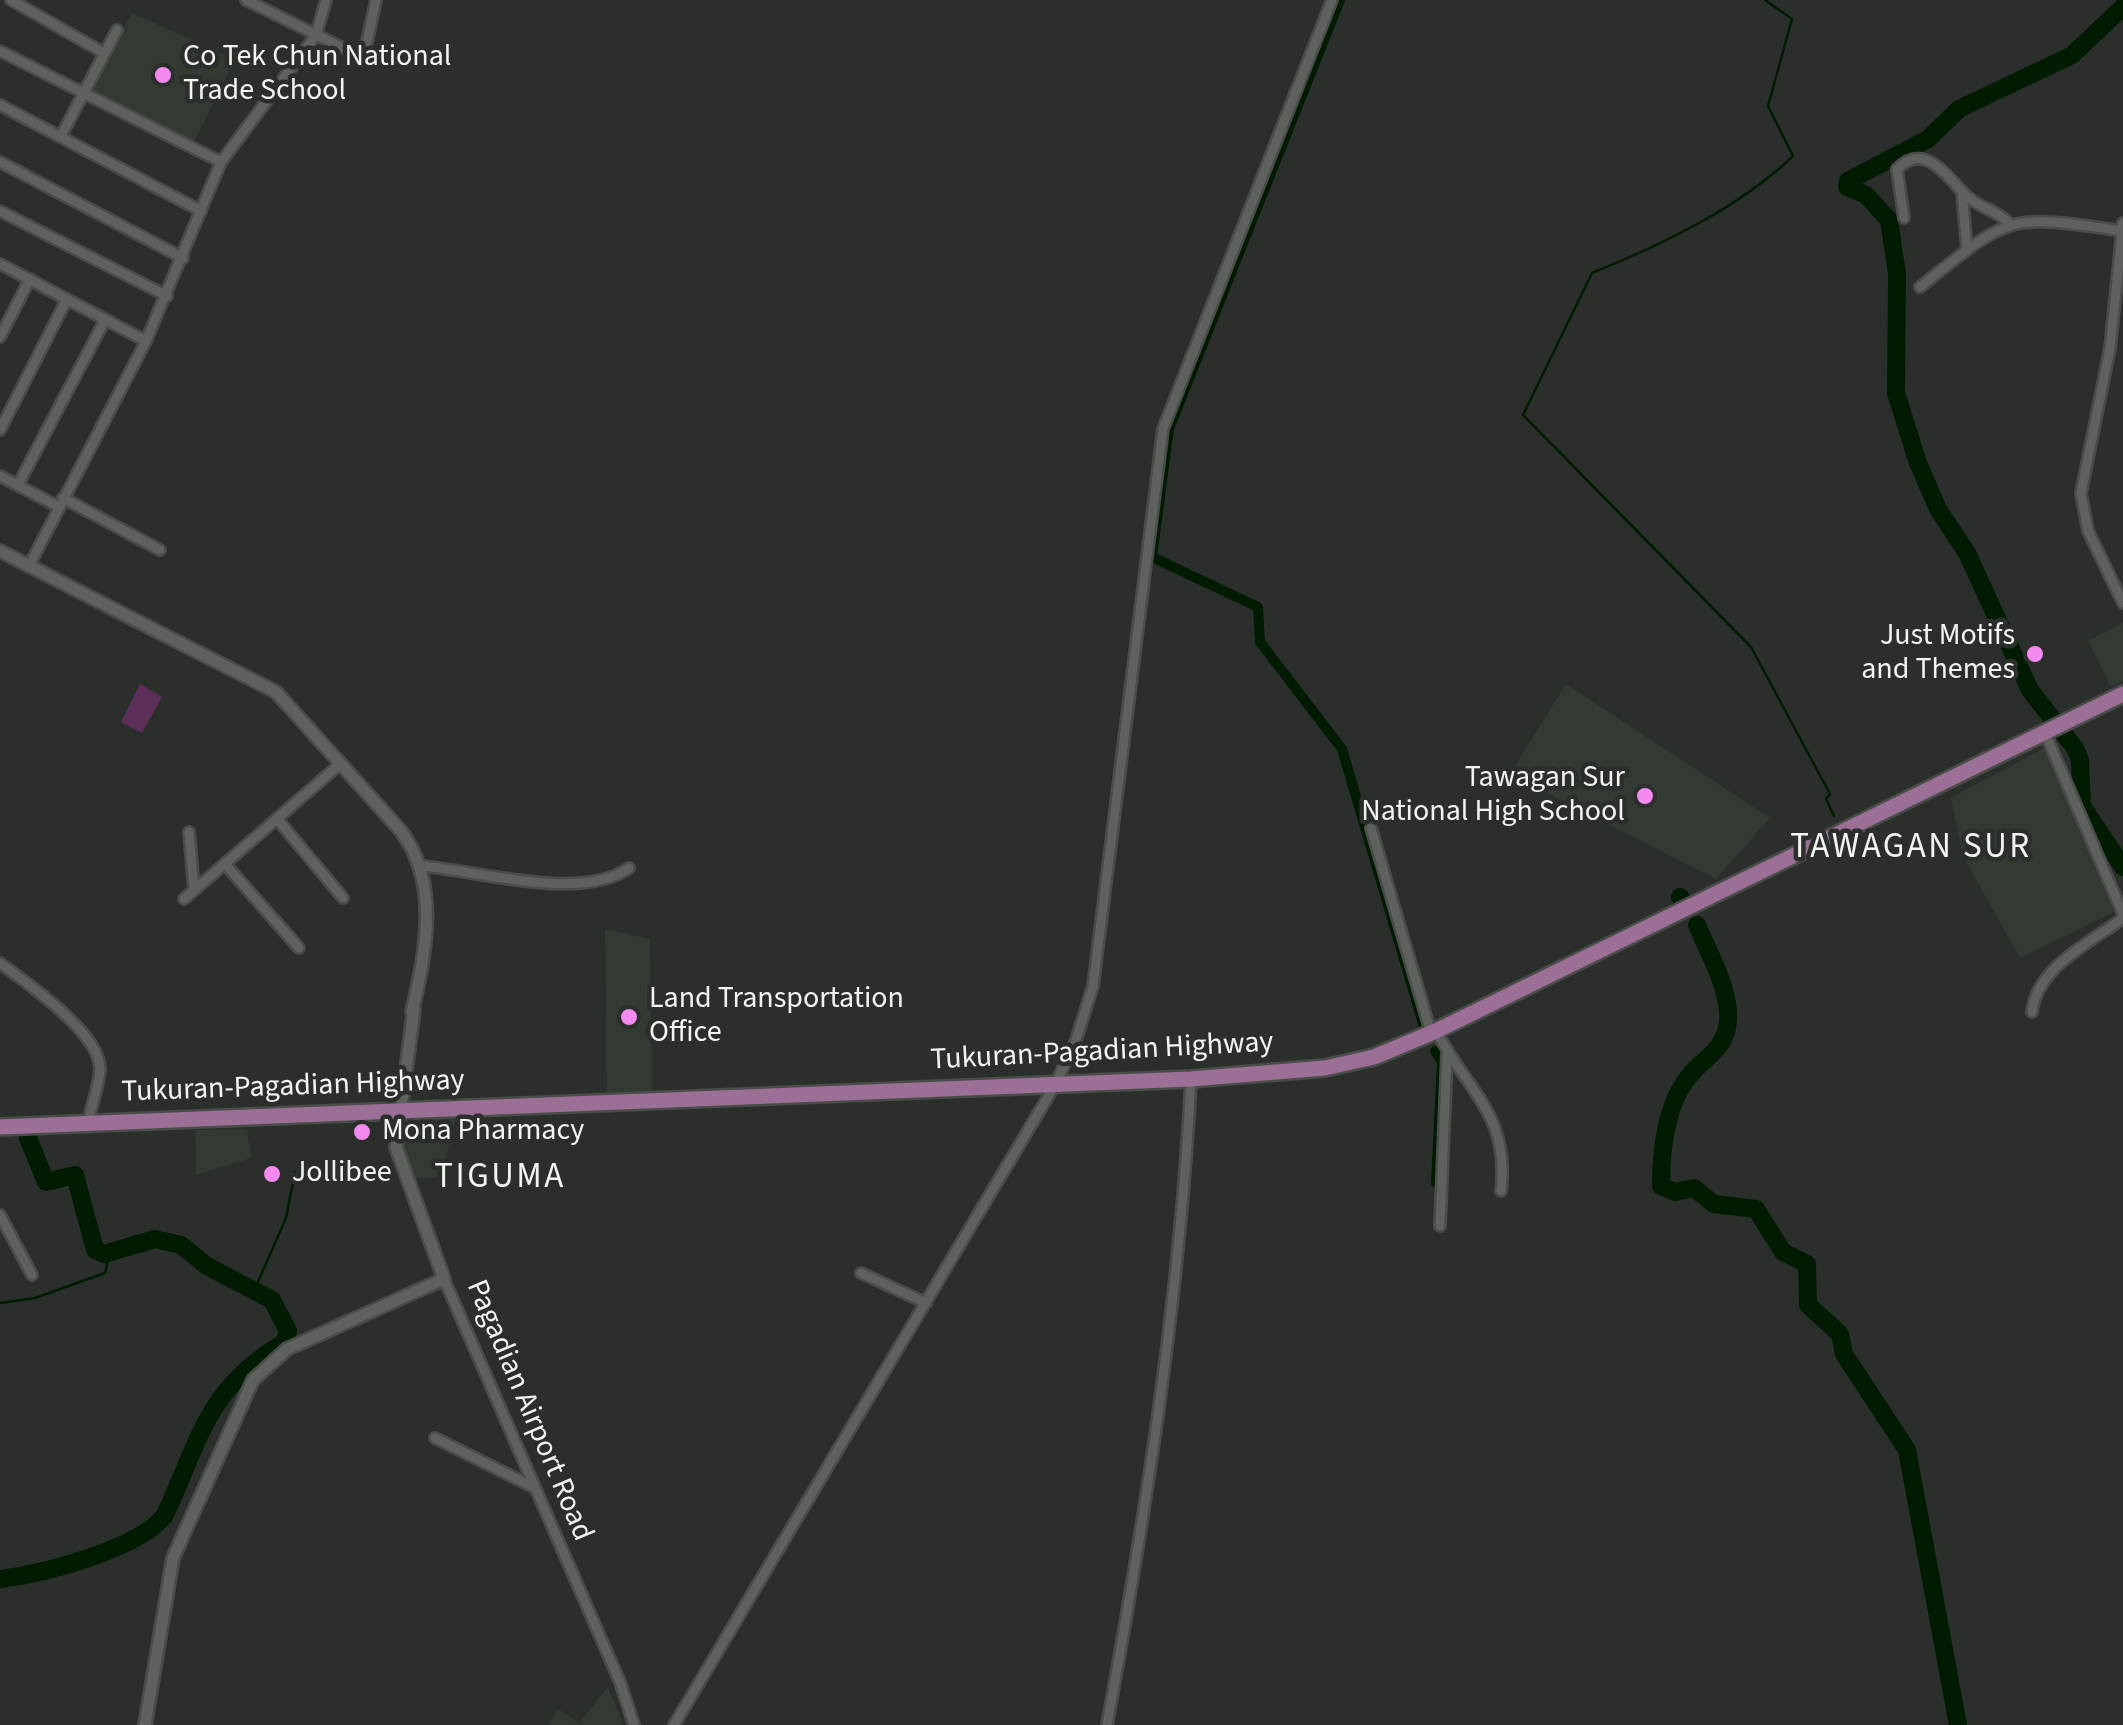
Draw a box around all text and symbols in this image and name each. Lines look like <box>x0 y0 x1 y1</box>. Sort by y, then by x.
place label: Co Tek Chun National Trade School <box>183 40 451 110</box>
marker: Co Tek Chun National Trade School <box>152 64 174 86</box>
place label: Just Motifs and Themes <box>1861 619 2015 690</box>
marker: Just Motifs and Themes <box>2024 643 2046 665</box>
place label: Tawagan Sur National High School <box>1361 761 1625 832</box>
marker: Tawagan Sur National High School <box>1634 785 1656 807</box>
district label: TAWAGAN SUR <box>1790 828 2032 870</box>
place label: Land Transportation Office <box>649 982 904 1052</box>
marker: Land Transportation Office <box>618 1006 640 1028</box>
street label: Tukuran-Pagadian Highway <box>930 1026 1274 1080</box>
street label: Tukuran-Pagadian Highway <box>121 1064 465 1112</box>
place label: Mona Pharmacy <box>382 1114 584 1150</box>
marker: Mona Pharmacy <box>351 1121 373 1143</box>
place label: Jollibee <box>292 1156 392 1192</box>
district label: TIGUMA <box>434 1158 566 1200</box>
marker: Jollibee <box>261 1163 283 1185</box>
street label: Pagadian Airport Road <box>457 1275 599 1547</box>

